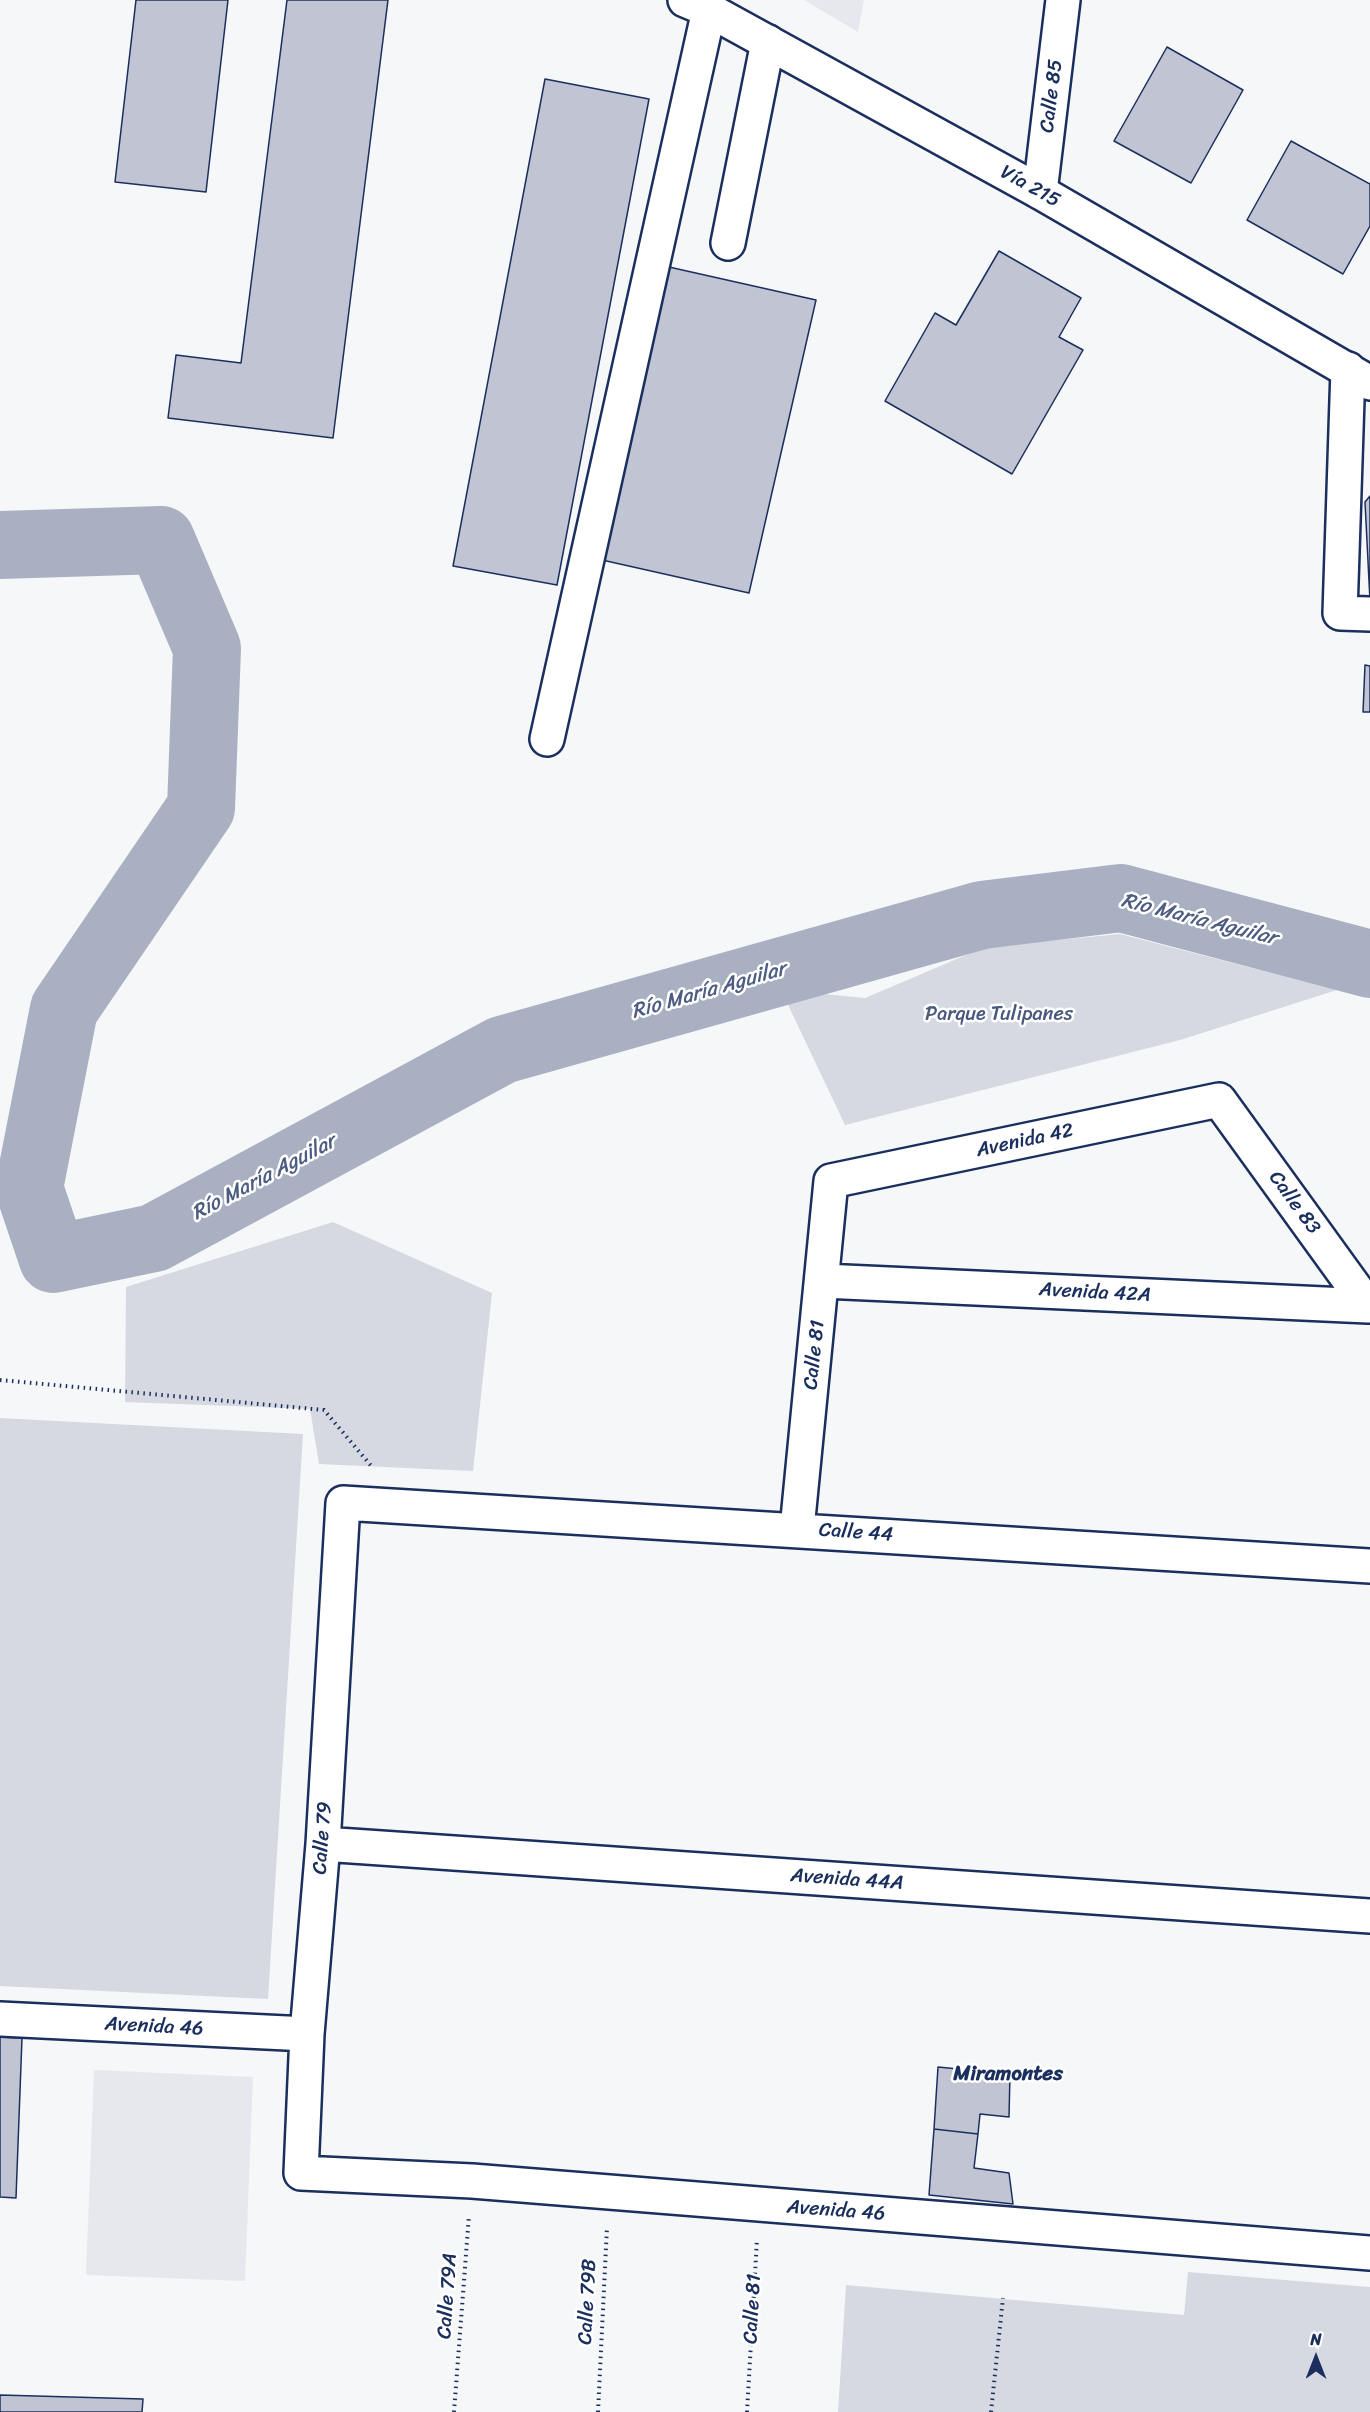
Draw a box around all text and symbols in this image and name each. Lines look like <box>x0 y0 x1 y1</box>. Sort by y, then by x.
street label: Calle 85 <box>1036 58 1068 134</box>
street label: Vía 215 <box>996 161 1064 213</box>
water label: Río María Aguilar <box>1119 889 1279 951</box>
water label: Río María Aguilar <box>629 957 789 1025</box>
park label: Parque Tulipanes <box>925 1003 1073 1027</box>
street label: Avenida 42 <box>974 1119 1076 1163</box>
water label: Río María Aguilar <box>188 1129 340 1227</box>
street label: Calle 83 <box>1263 1167 1325 1239</box>
street label: Avenida 42A <box>1038 1278 1152 1308</box>
street label: Calle 81 <box>799 1319 831 1391</box>
street label: Calle 44 <box>818 1518 894 1548</box>
street label: Calle 79 <box>308 1801 338 1875</box>
street label: Avenida 44A <box>790 1864 904 1896</box>
street label: Avenida 46 <box>104 2012 204 2042</box>
district label: Miramontes <box>953 2062 1063 2088</box>
street label: Avenida 46 <box>786 2196 886 2226</box>
street label: Calle 79A <box>433 2252 463 2340</box>
street label: Calle 79B <box>574 2259 602 2345</box>
street label: Calle 81 <box>739 2273 767 2345</box>
text: N <box>1310 2325 1322 2354</box>
north arrow <box>1286 2328 1346 2388</box>

